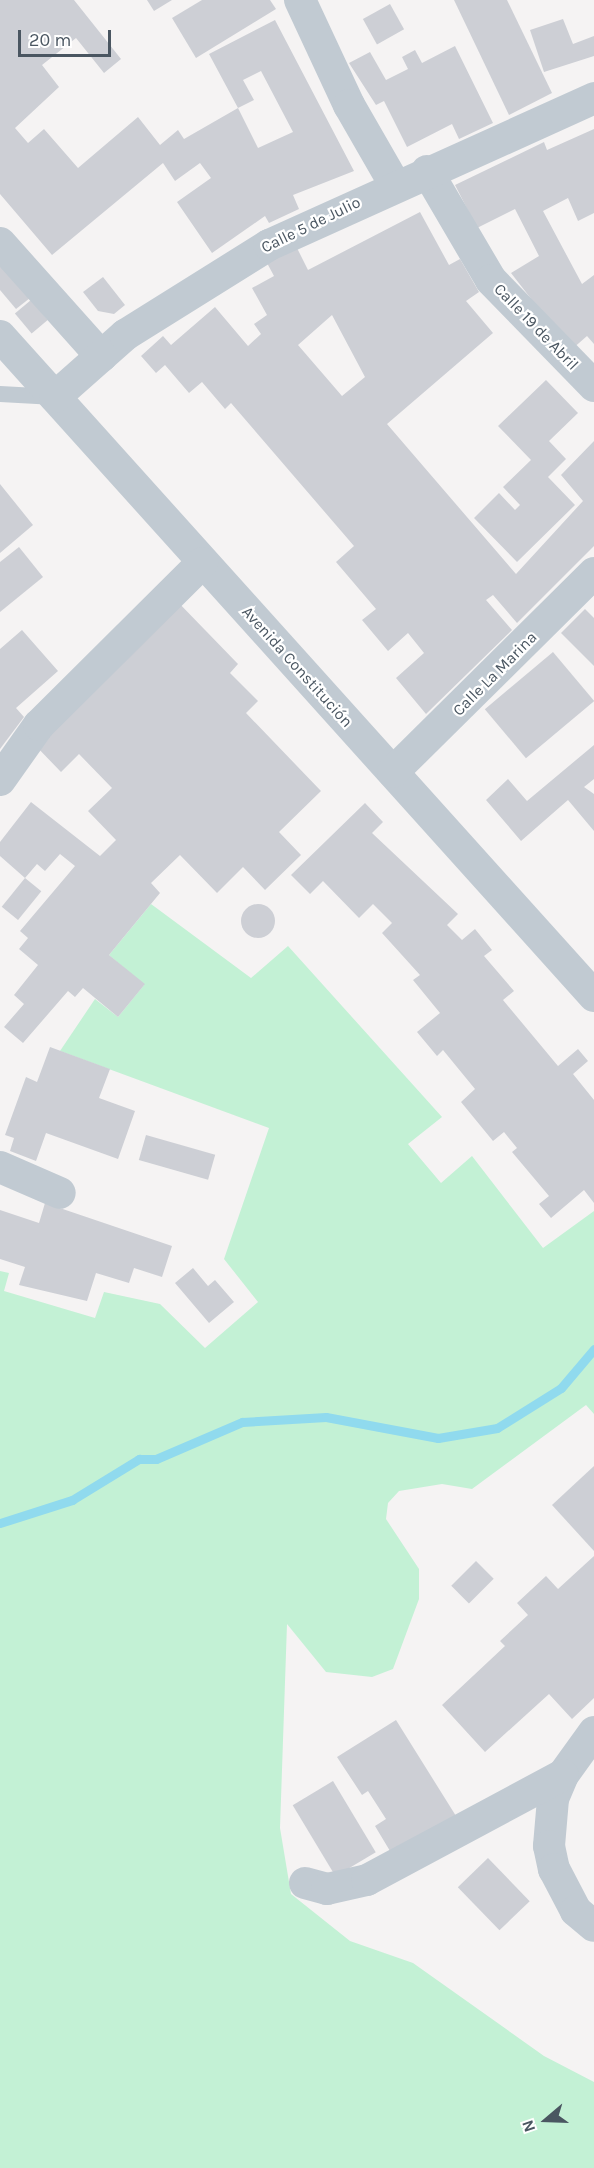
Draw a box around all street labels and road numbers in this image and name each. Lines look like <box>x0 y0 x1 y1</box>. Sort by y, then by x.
street label: Calle 5 de Julio <box>258 193 364 257</box>
street label: Calle 19 de Abril <box>490 280 582 374</box>
street label: Avenida Constitución <box>238 603 356 731</box>
street label: Calle La Marina <box>449 628 541 720</box>

